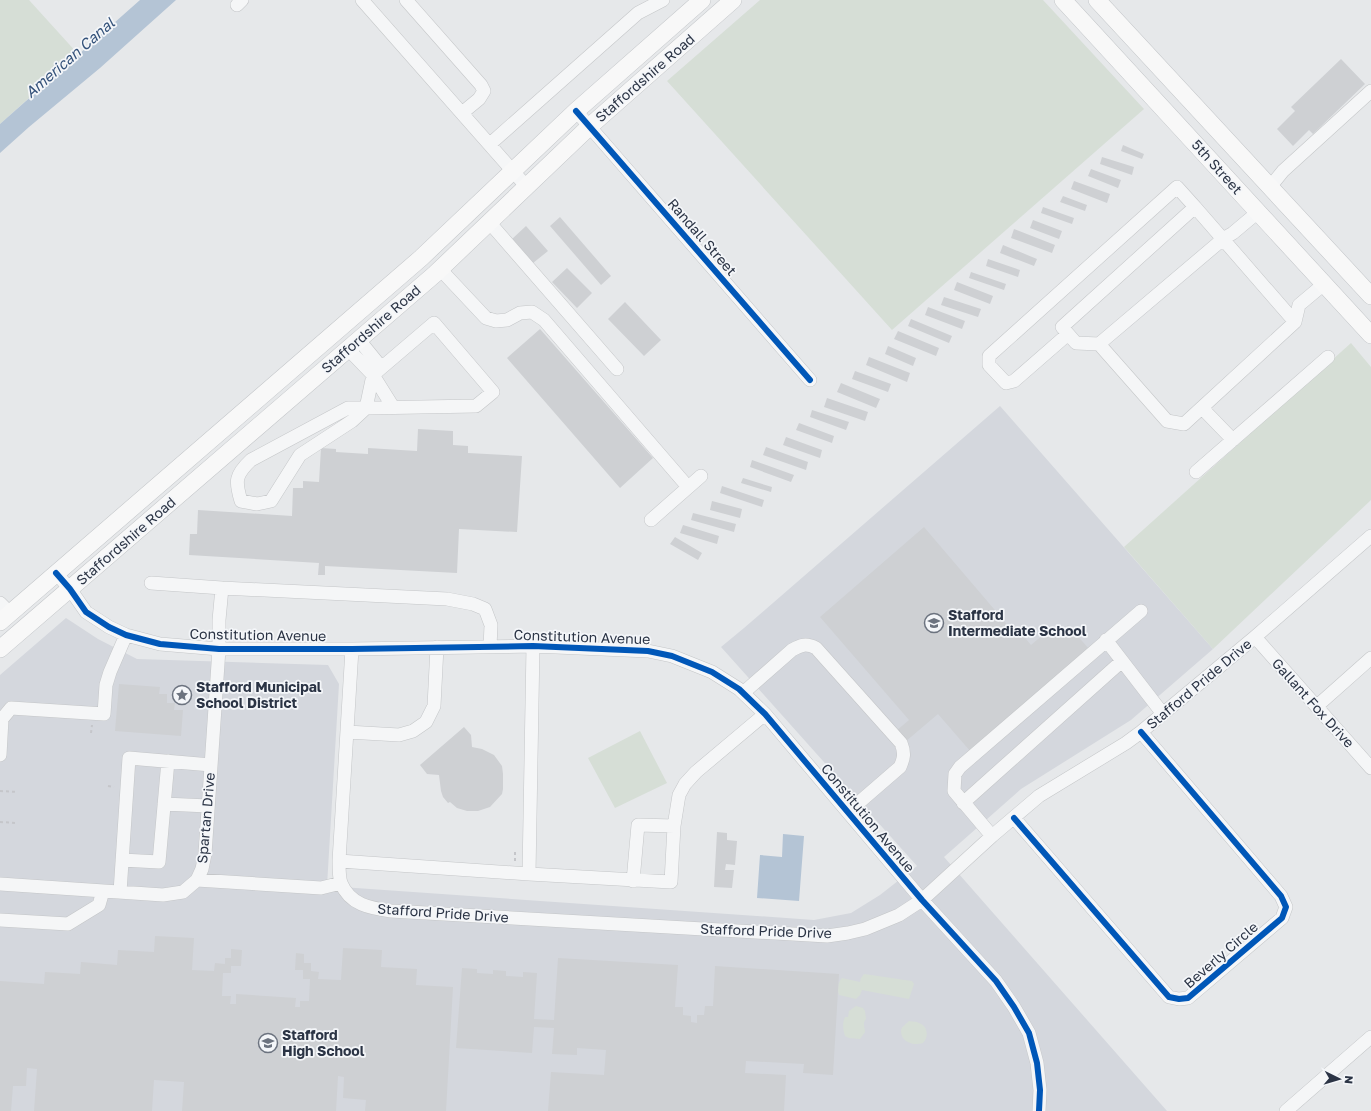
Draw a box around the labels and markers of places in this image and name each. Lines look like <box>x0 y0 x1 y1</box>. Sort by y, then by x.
place label: Stafford Intermediate School <box>948 606 1087 639</box>
school or university icon: Stafford Intermediate School <box>923 612 945 634</box>
place label: Stafford Municipal School District <box>196 678 322 711</box>
place icon: Stafford Municipal School District <box>171 684 193 706</box>
place label: Stafford High School <box>282 1026 365 1059</box>
school or university icon: Stafford High School <box>257 1032 279 1054</box>

